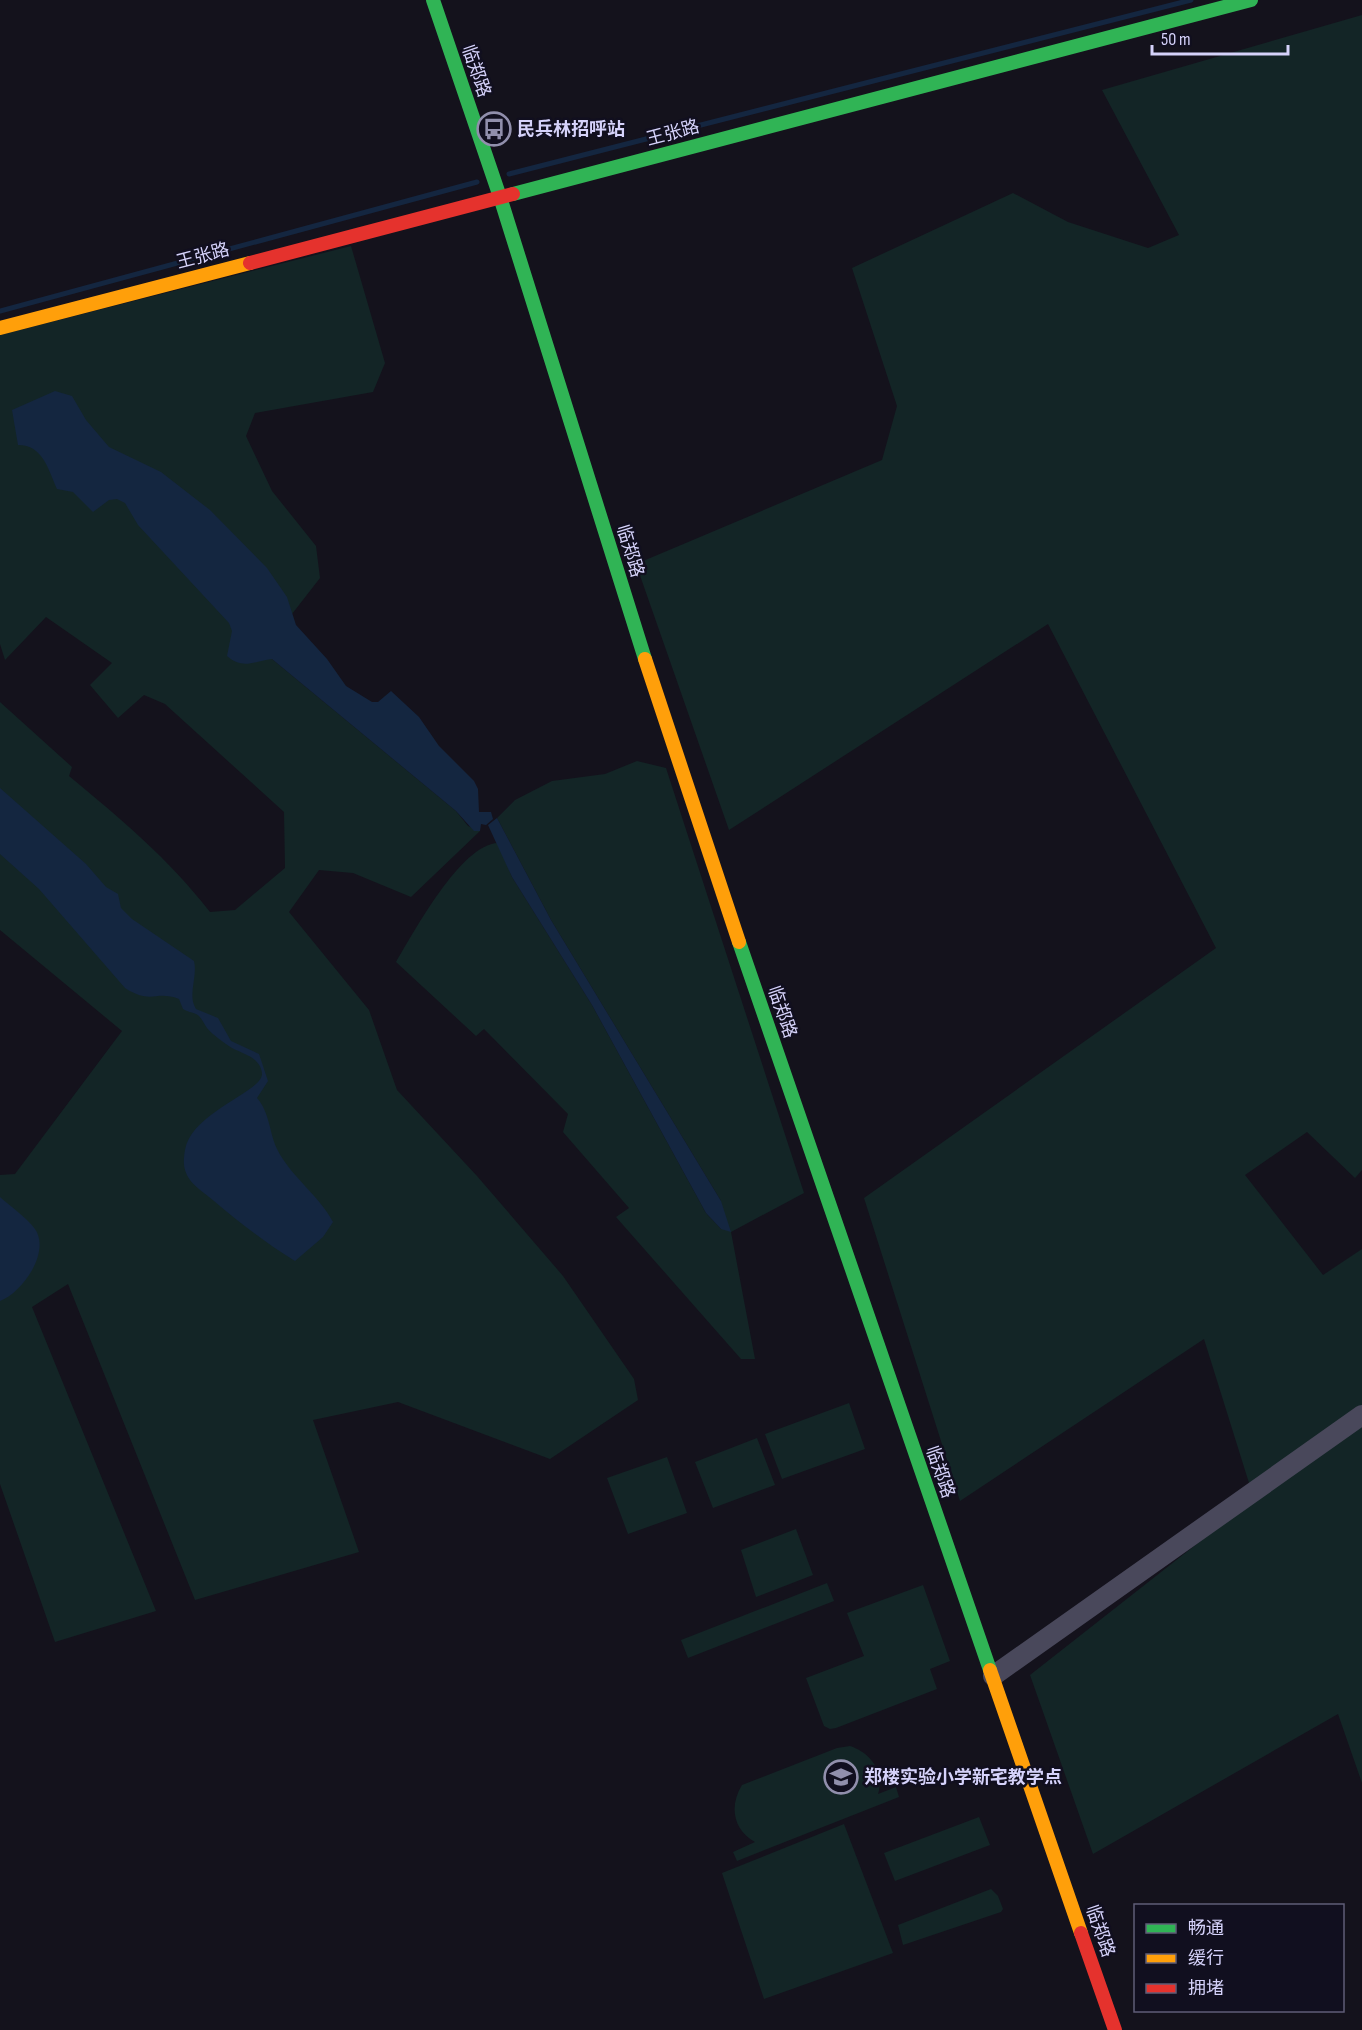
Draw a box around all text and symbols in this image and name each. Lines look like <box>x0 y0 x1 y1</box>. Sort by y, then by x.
scale bar <box>1152 18 1288 56</box>
text: 50 m <box>1161 29 1191 50</box>
street label: 临郑路 <box>457 42 495 100</box>
bus stop icon: 民兵林招呼站 <box>476 111 512 147</box>
street label: 王张路 <box>644 116 702 150</box>
place label: 民兵林招呼站 <box>517 119 625 140</box>
street label: 王张路 <box>174 239 232 273</box>
street label: 临郑路 <box>612 522 648 580</box>
street label: 临郑路 <box>763 983 801 1041</box>
street label: 临郑路 <box>921 1443 959 1501</box>
school or university icon: 郑楼实验小学新宅教学点 <box>823 1759 859 1795</box>
place label: 郑楼实验小学新宅教学点 <box>864 1767 1062 1788</box>
street label: 临郑路 <box>1081 1902 1119 1960</box>
legend <box>1134 1904 1344 2012</box>
text: 畅通 <box>1188 1918 1224 1939</box>
text: 缓行 <box>1188 1948 1224 1969</box>
text: 拥堵 <box>1188 1978 1224 1999</box>

